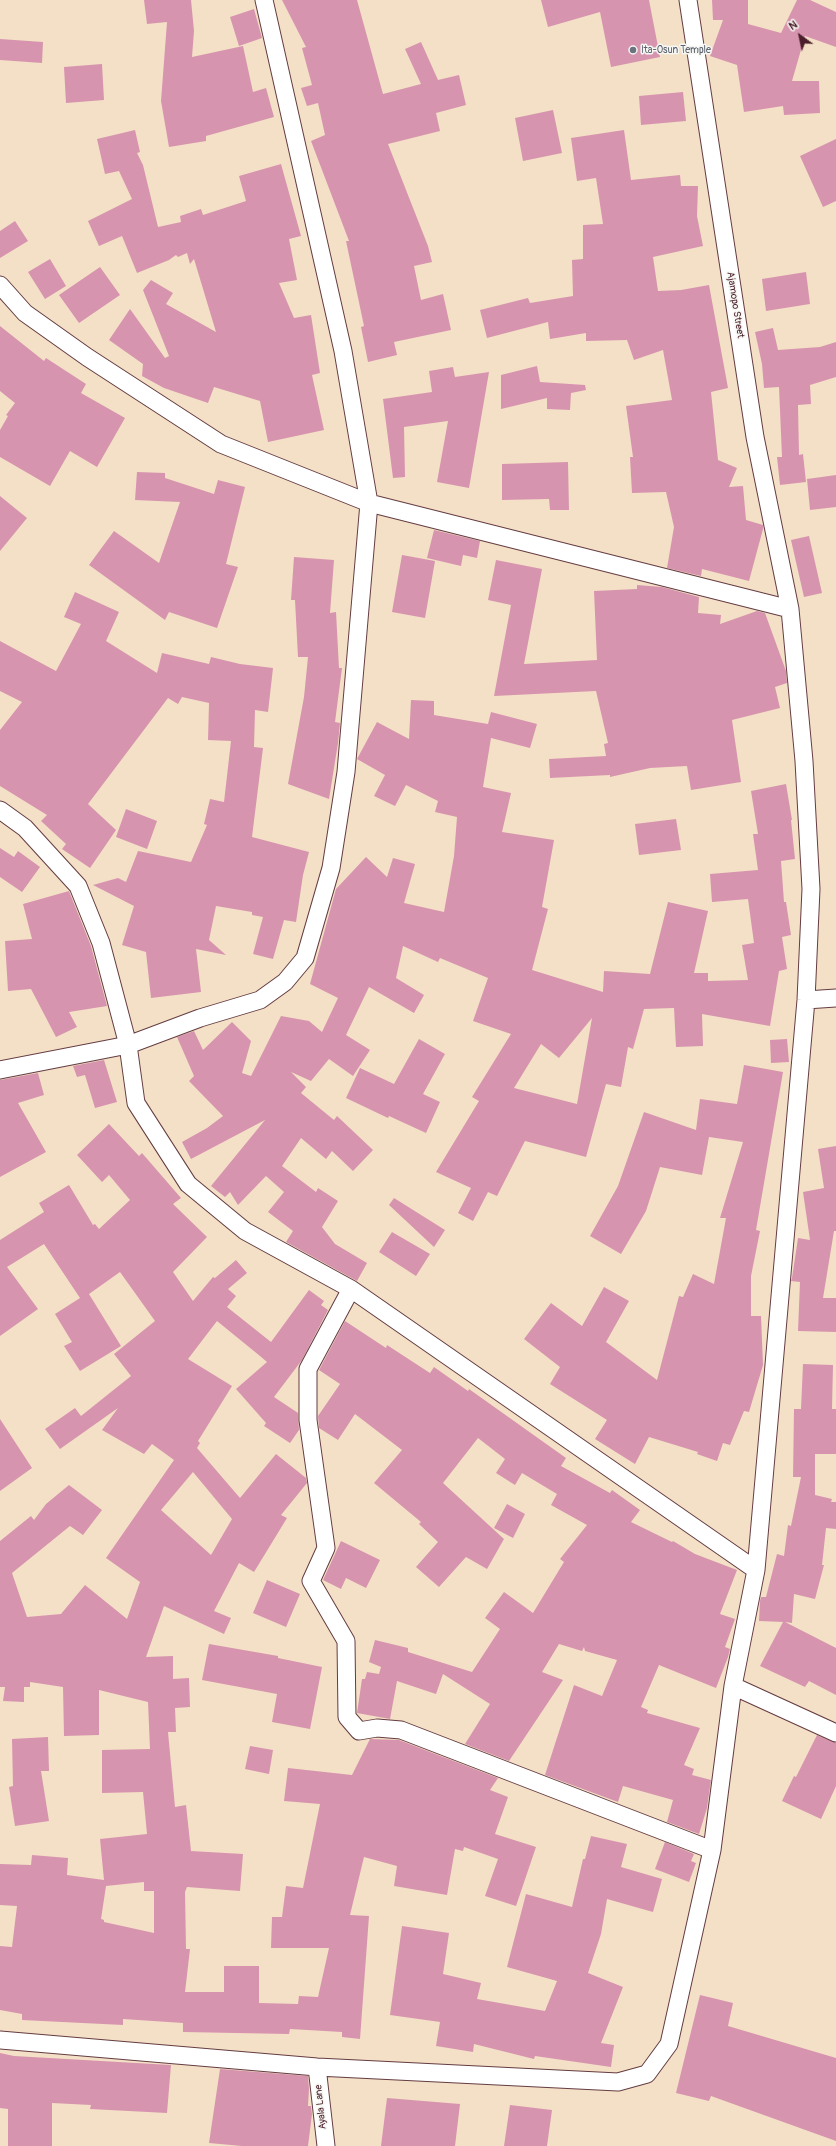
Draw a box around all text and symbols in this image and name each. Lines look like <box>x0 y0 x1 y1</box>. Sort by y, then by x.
north arrow <box>780 16 820 56</box>
text: N <box>787 18 800 33</box>
place label: Ita-Osun Temple <box>641 44 711 56</box>
marker: Ita-Osun Temple <box>628 45 638 55</box>
street label: Ajamopo Street <box>724 271 746 339</box>
street label: Ayala Lane <box>313 2084 329 2130</box>

